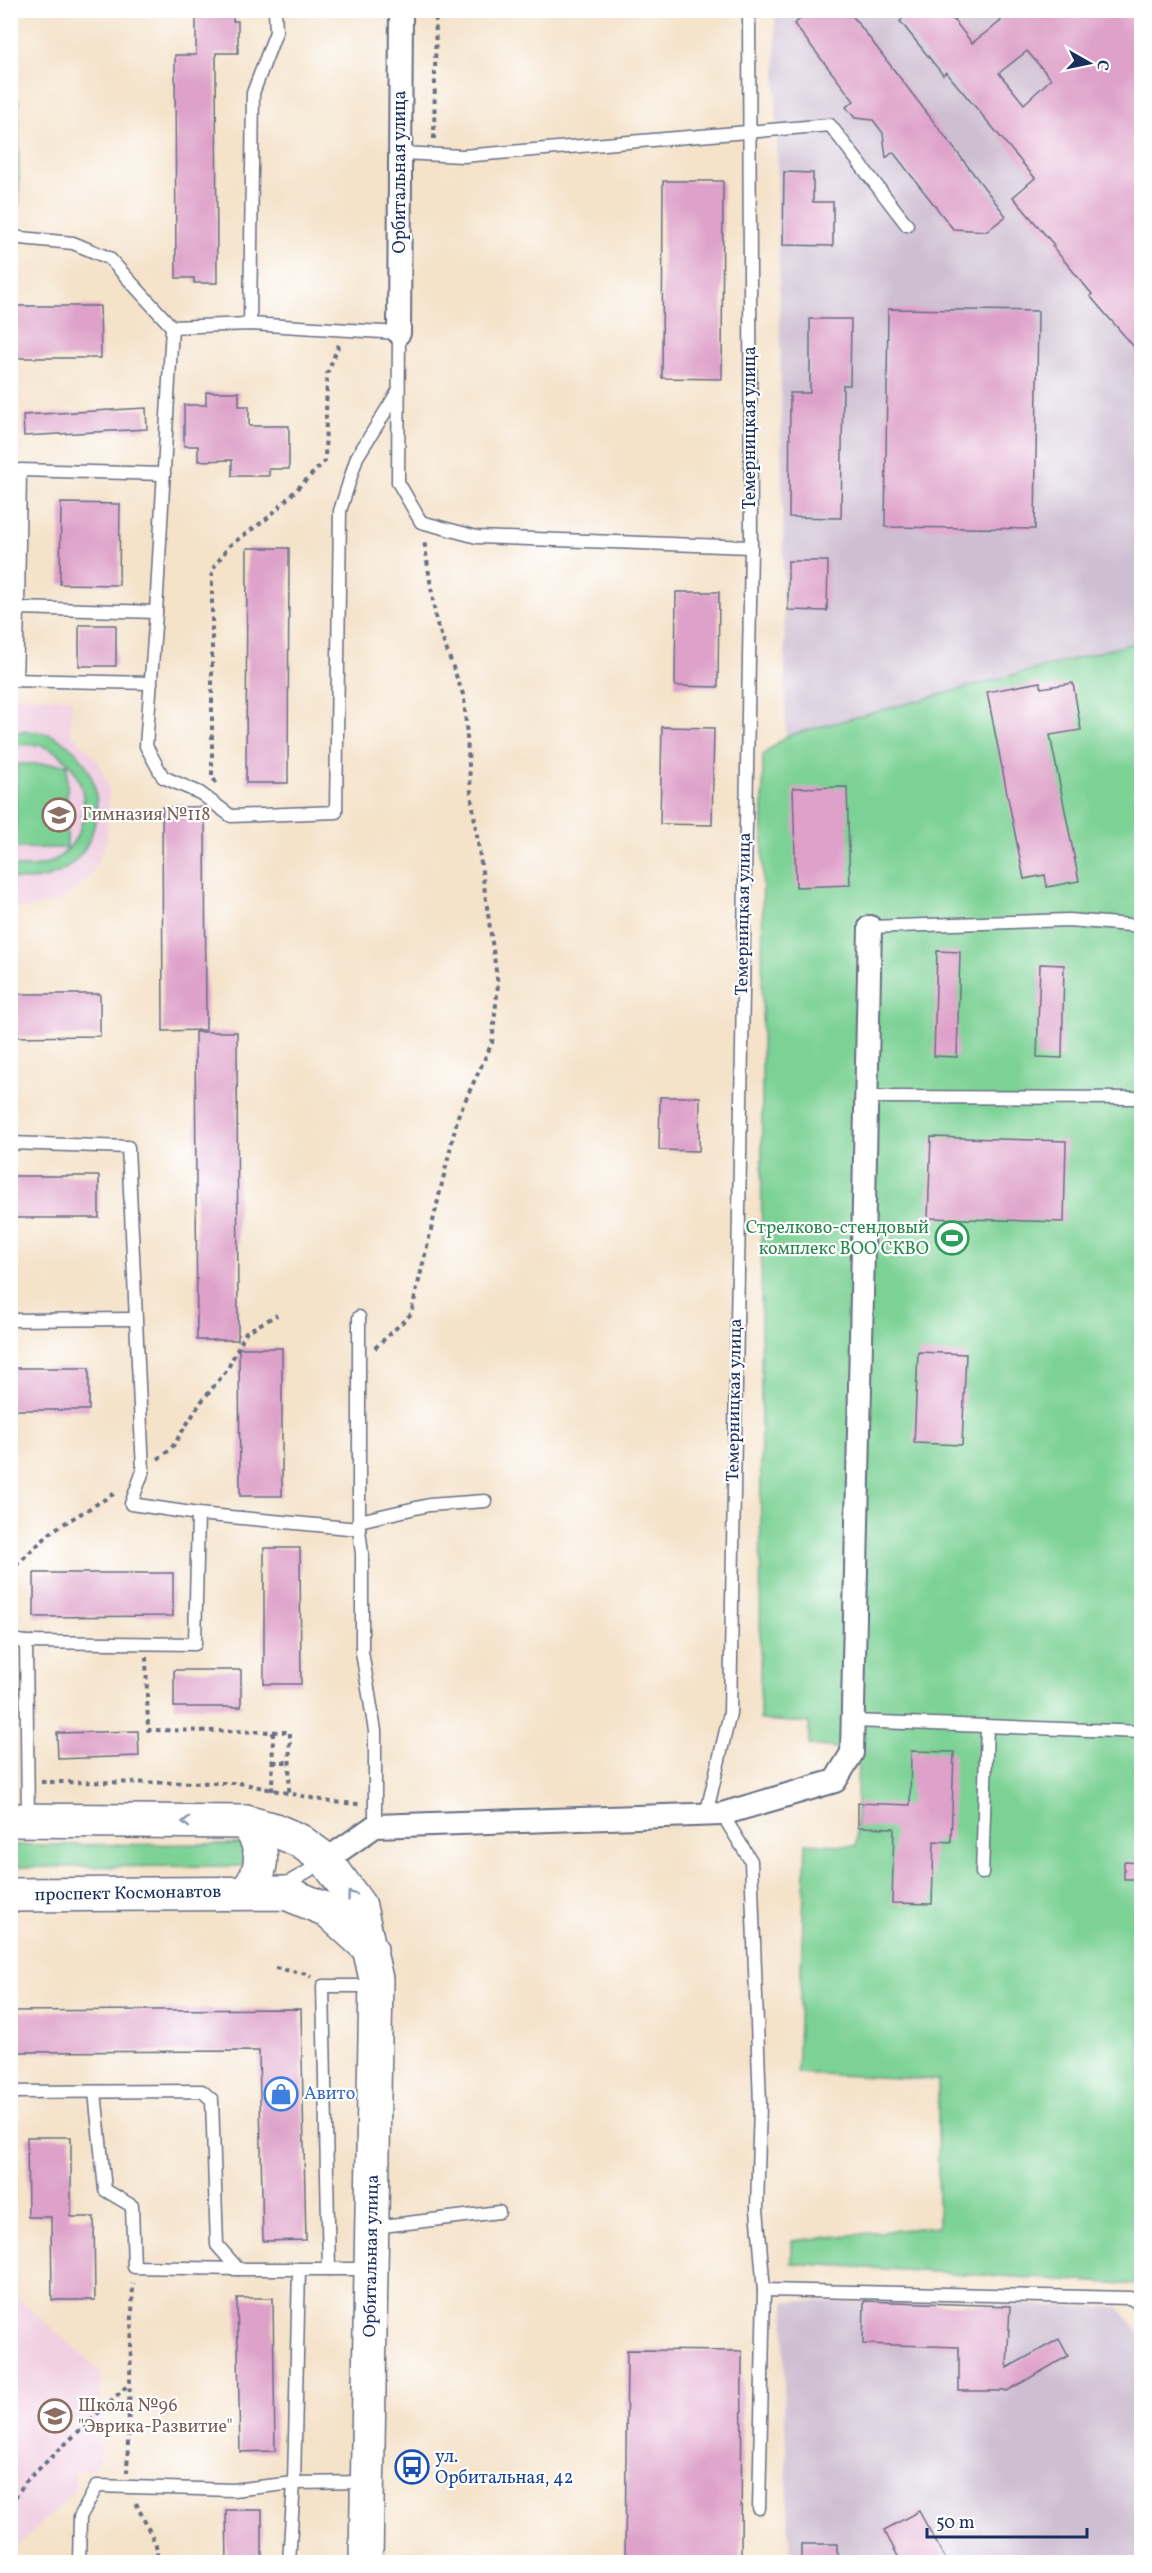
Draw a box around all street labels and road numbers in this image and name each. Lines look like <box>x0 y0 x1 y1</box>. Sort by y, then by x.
street label: Орбитальная улица <box>388 91 413 253</box>
street label: Темерницкая улица <box>738 346 763 510</box>
street label: Темерницкая улица <box>730 832 758 996</box>
street label: Темерницкая улица <box>721 1318 749 1482</box>
street label: проспект Космонавтов <box>34 1880 222 1908</box>
street label: Орбитальная улица <box>358 2174 386 2338</box>

